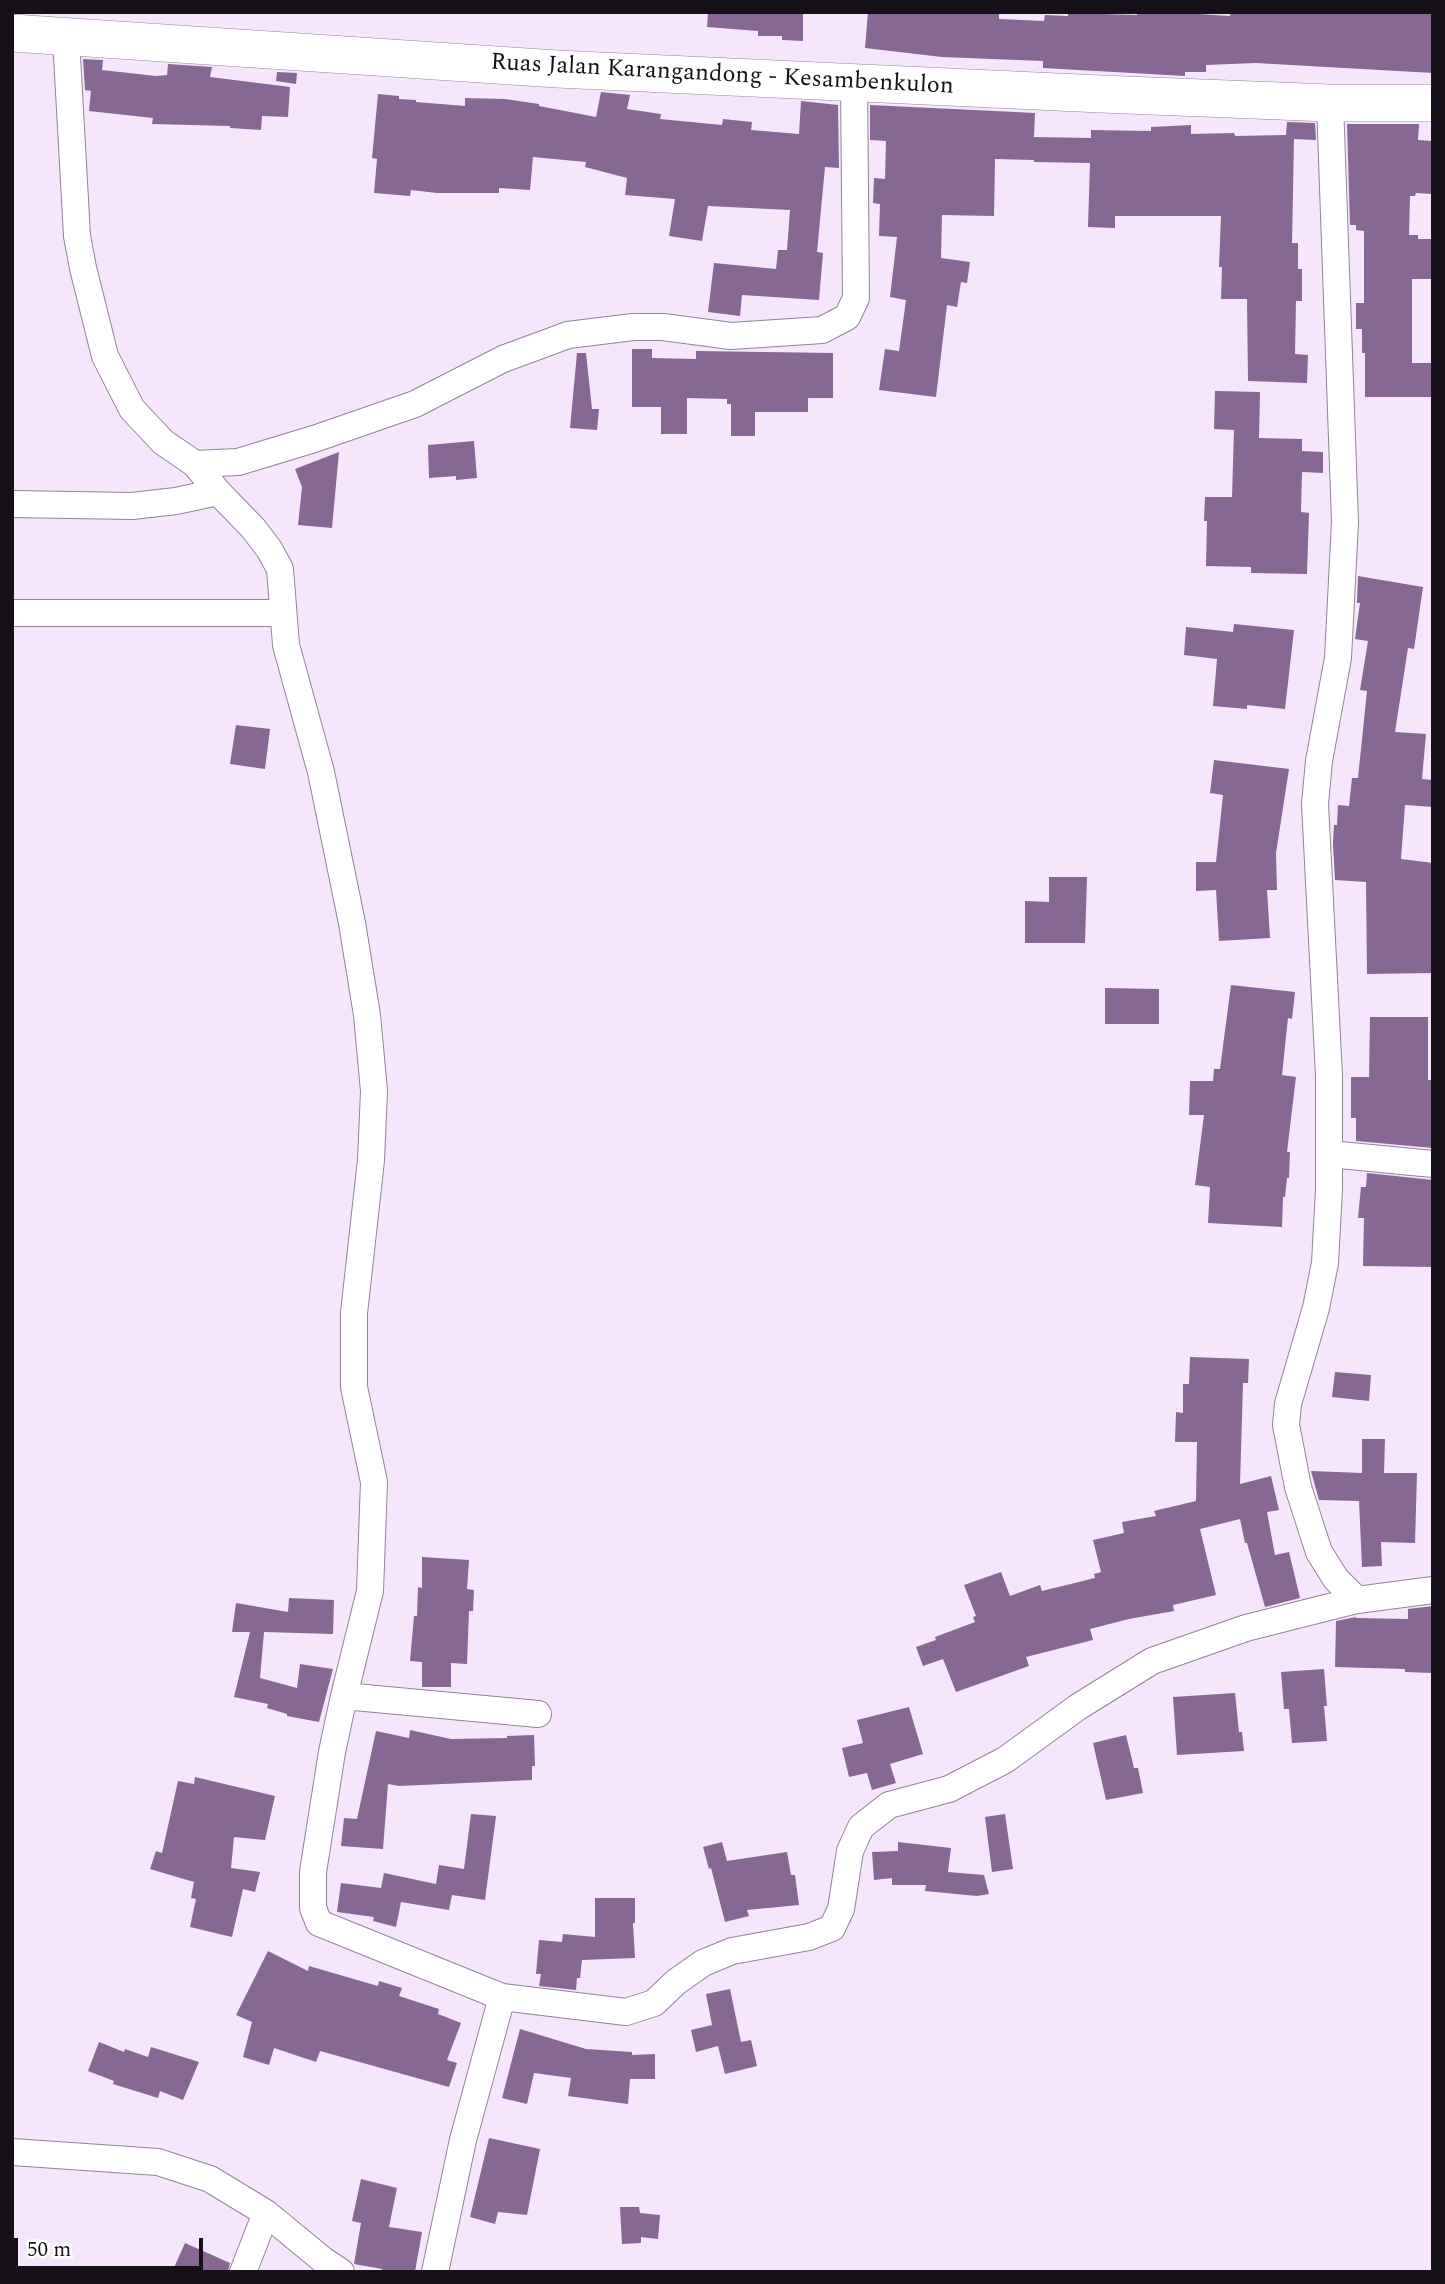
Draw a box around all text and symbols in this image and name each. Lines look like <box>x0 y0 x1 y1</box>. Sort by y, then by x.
street label: Ruas Jalan Karangandong - Kesambenkulon <box>490 49 954 103</box>
scale bar <box>18 2224 206 2268</box>
text: 50 m <box>27 2234 71 2266</box>

